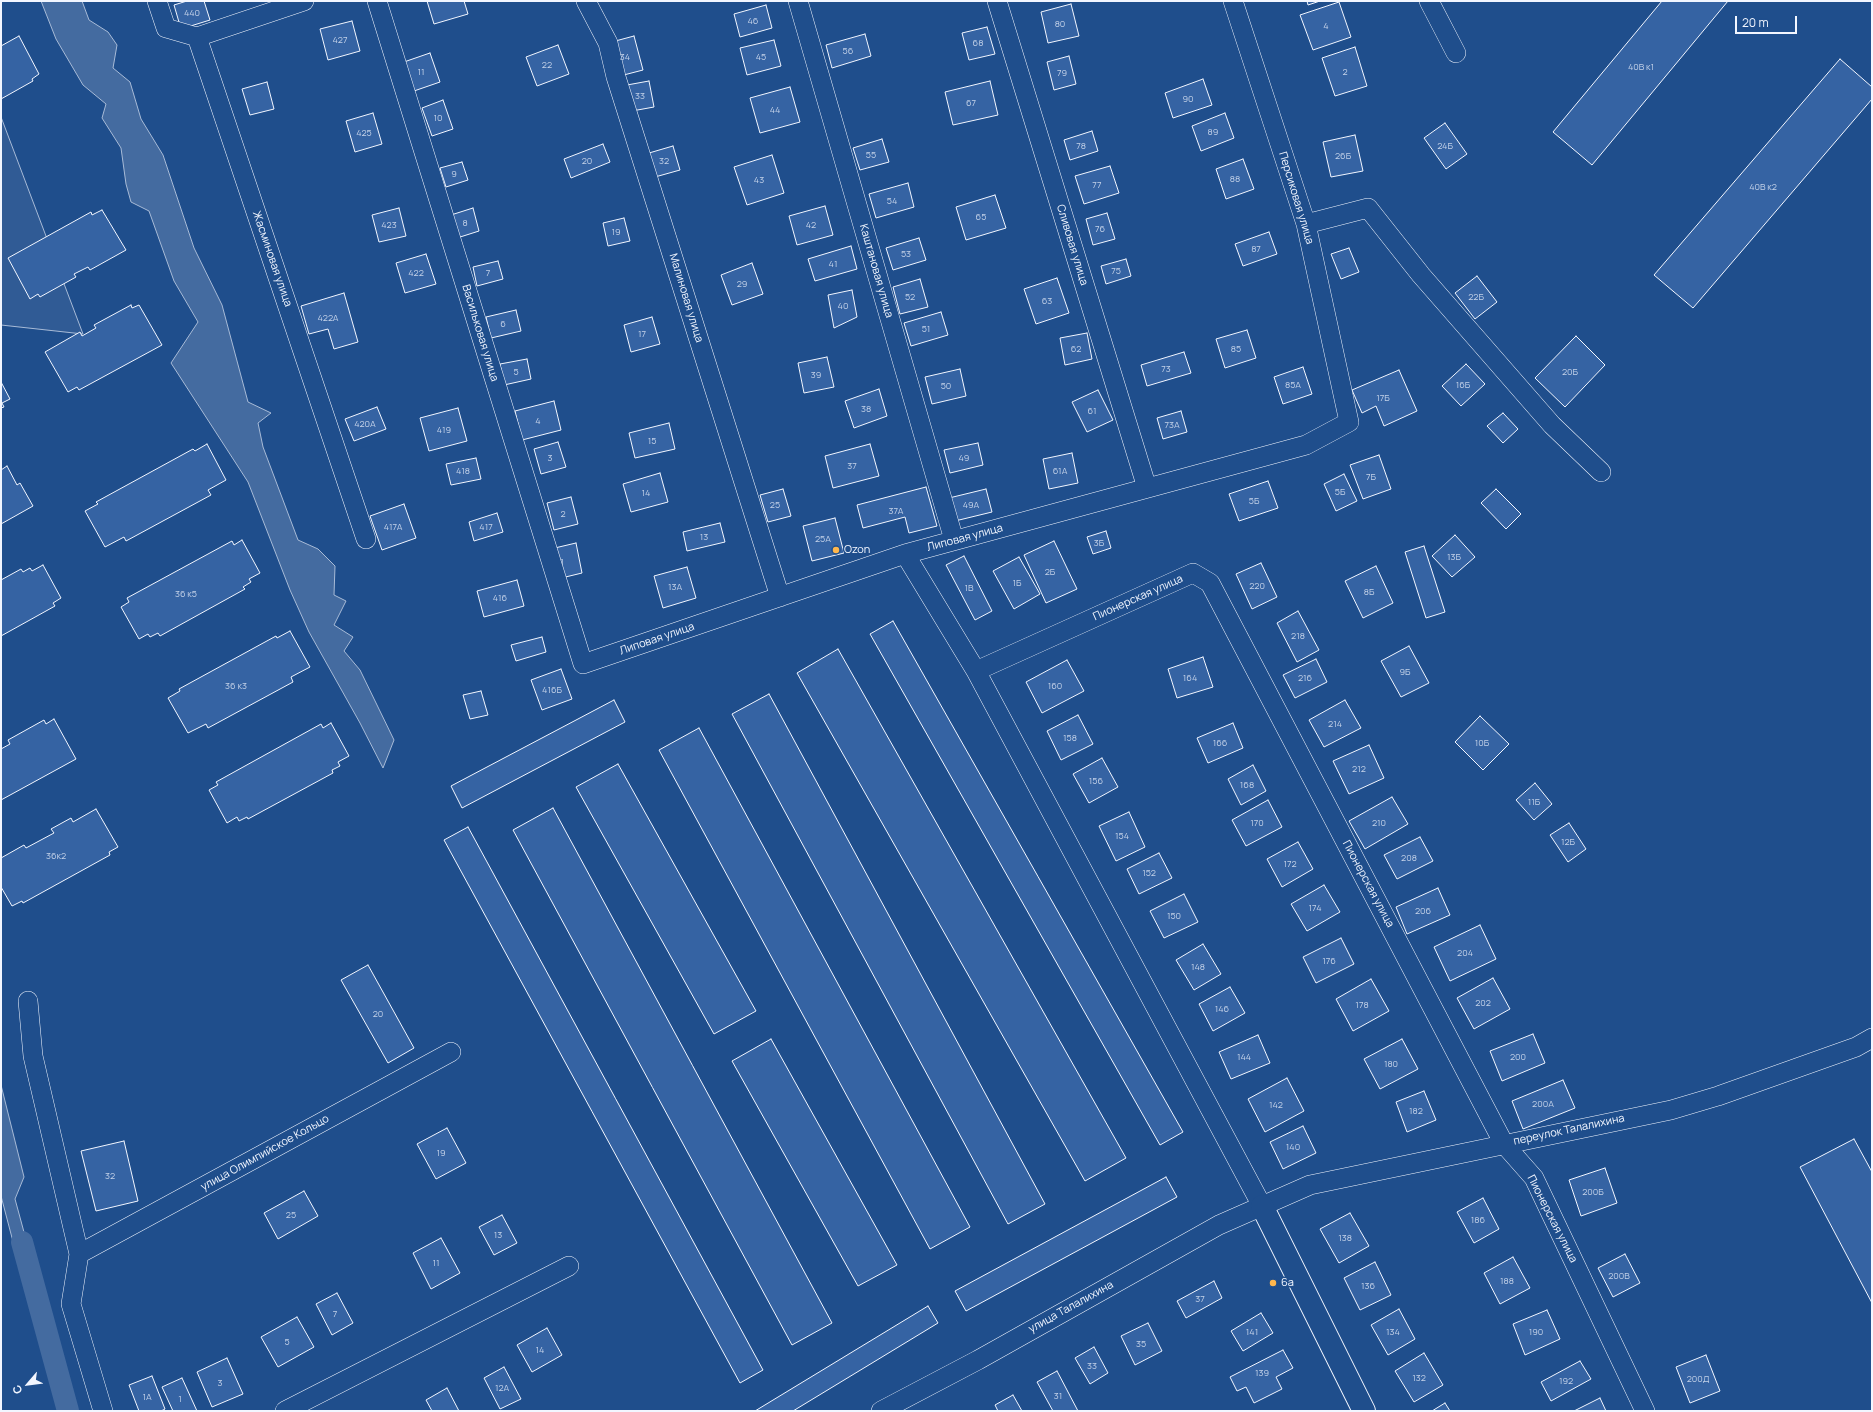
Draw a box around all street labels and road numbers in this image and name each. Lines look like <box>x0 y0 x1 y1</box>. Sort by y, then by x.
street label: Персиковая улица <box>1276 150 1316 246</box>
street label: Сливовая улица <box>1053 203 1091 287</box>
street label: Жасминовая улица <box>249 209 295 309</box>
street label: Каштановая улица <box>856 223 896 319</box>
street label: Малиновая улица <box>666 252 706 344</box>
street label: Васильковая улица <box>459 283 501 383</box>
street label: Липовая улица <box>926 522 1004 554</box>
street label: Пионерская улица <box>1091 572 1185 624</box>
street label: Липовая улица <box>618 620 696 658</box>
street label: Пионерская улица <box>1339 838 1397 930</box>
street label: улица Олимпийское Кольцо <box>199 1112 331 1194</box>
street label: переулок Талалихина <box>1512 1112 1626 1148</box>
street label: Пионерская улица <box>1524 1173 1580 1265</box>
street label: улица Талалихина <box>1026 1278 1116 1336</box>

